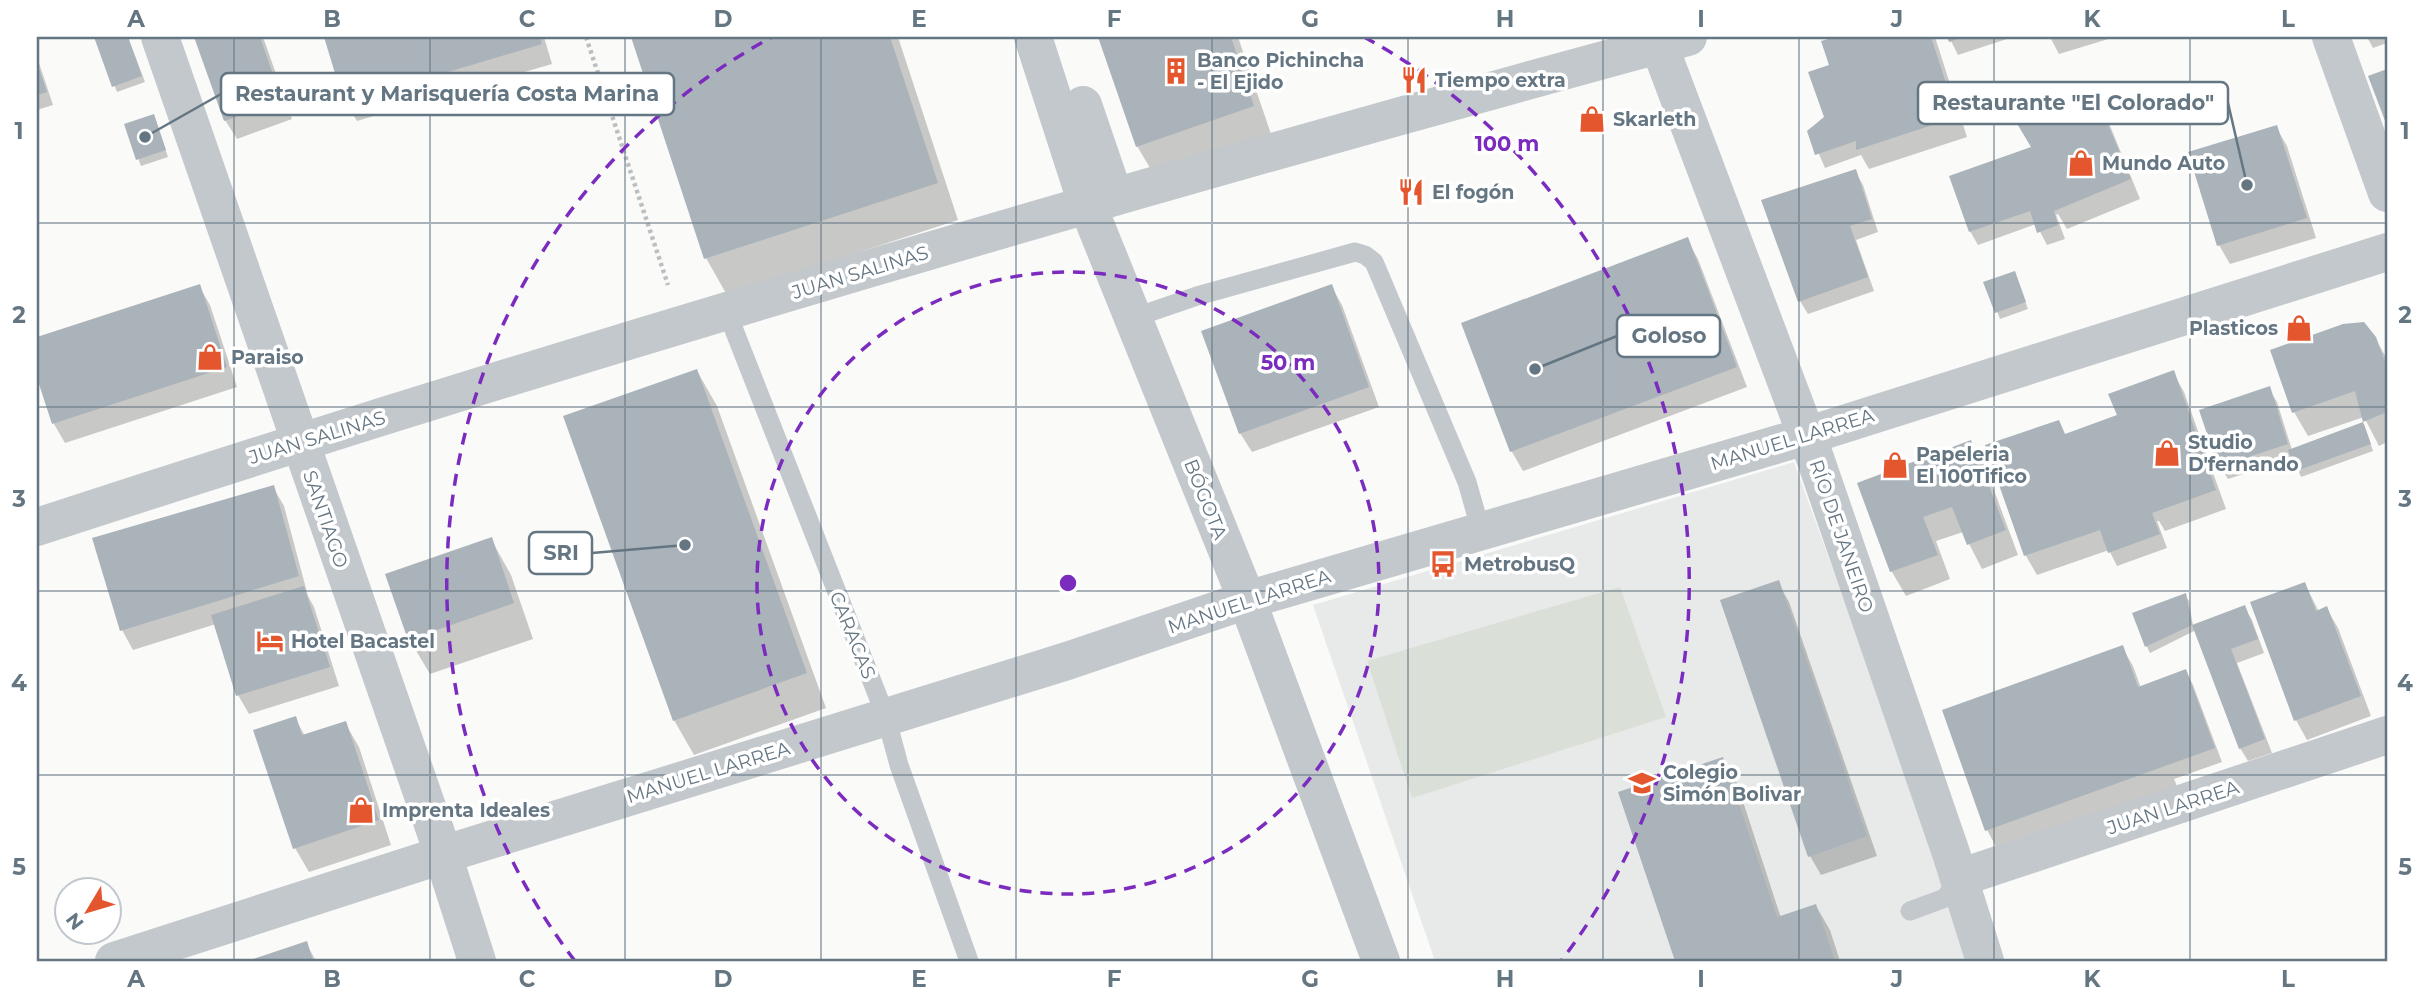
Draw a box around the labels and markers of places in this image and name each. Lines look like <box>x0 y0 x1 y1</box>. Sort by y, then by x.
place label: Banco Pichincha - El Ejido <box>1197 49 1364 94</box>
building icon: Banco Pichincha - El Ejido <box>1161 56 1191 86</box>
restaurant icon: Tiempo extra <box>1399 65 1429 95</box>
place label: Tiempo extra <box>1435 69 1566 92</box>
callout: Restaurant y Marisquería Costa Marina <box>221 73 674 115</box>
callout: Restaurante "El Colorado" <box>1918 82 2228 124</box>
shop icon: Skarleth <box>1577 104 1607 134</box>
place label: Skarleth <box>1613 108 1696 131</box>
shop icon: Mundo Auto <box>2066 148 2096 178</box>
place label: Mundo Auto <box>2102 152 2225 175</box>
restaurant icon: El fogón <box>1396 177 1426 207</box>
place label: El fogón <box>1432 181 1514 204</box>
shop icon: Plasticos <box>2284 313 2314 343</box>
callout: Goloso <box>1617 315 1720 357</box>
place label: Plasticos <box>2189 317 2278 340</box>
shop icon: Paraiso <box>195 342 225 372</box>
place label: Paraiso <box>231 346 304 369</box>
place label: Studio D'fernando <box>2188 431 2299 476</box>
shop icon: Studio D'fernando <box>2152 438 2182 468</box>
place label: Papeleria El 100Tifico <box>1916 443 2027 488</box>
shop icon: Papeleria El 100Tifico <box>1880 450 1910 480</box>
callout: SRI <box>529 532 592 574</box>
bus stop icon: MetrobusQ <box>1428 549 1458 579</box>
place label: MetrobusQ <box>1464 553 1575 576</box>
centre of rings <box>1056 571 1080 595</box>
hotel icon: Hotel Bacastel <box>255 626 285 656</box>
place label: Hotel Bacastel <box>291 630 435 653</box>
place label: Colegio Simón Bolivar <box>1663 761 1801 806</box>
school or university icon: Colegio Simón Bolivar <box>1627 768 1657 798</box>
shop icon: Imprenta Ideales <box>346 795 376 825</box>
place label: Imprenta Ideales <box>382 799 550 822</box>

